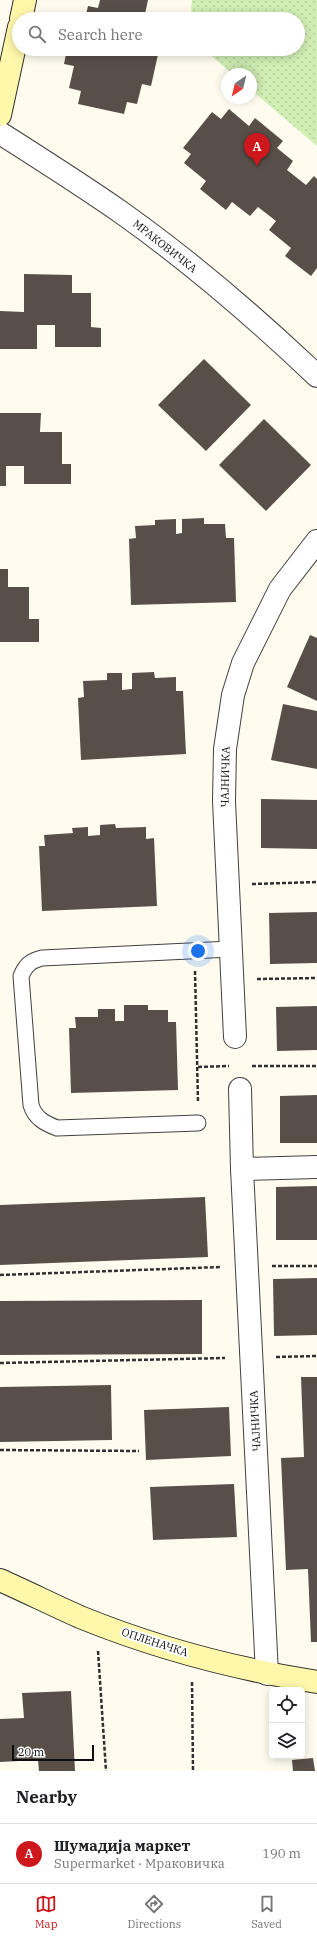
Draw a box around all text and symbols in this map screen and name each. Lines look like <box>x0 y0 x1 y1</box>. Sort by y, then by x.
search box <box>12 12 305 56</box>
icon: search <box>26 23 48 45</box>
text: Search here <box>58 25 143 44</box>
north arrow <box>221 68 257 104</box>
pin: A <box>244 133 270 166</box>
street label: МРАКОВИЧКА <box>130 217 200 276</box>
street label: ЧАЈНИЧКА <box>217 746 233 808</box>
your location <box>188 941 208 961</box>
street label: ЧАЈНИЧКА <box>246 1390 264 1452</box>
street label: ОПЛЕНАЧКА <box>120 1625 191 1660</box>
map controls <box>269 1687 305 1759</box>
button: locate <box>269 1687 305 1723</box>
button: layers <box>269 1723 305 1759</box>
scale bar <box>12 1743 94 1762</box>
text: 20 m <box>18 1745 44 1759</box>
text: Nearby <box>16 1786 77 1808</box>
text: Шумадија маркет <box>54 1836 190 1855</box>
text: A <box>24 1845 34 1862</box>
text: 190 m <box>262 1845 301 1862</box>
text: Supermarket · Мраковичка <box>54 1855 225 1872</box>
tab: Map <box>35 1893 57 1931</box>
tab: Directions <box>127 1893 181 1931</box>
tab: Saved <box>251 1893 282 1931</box>

